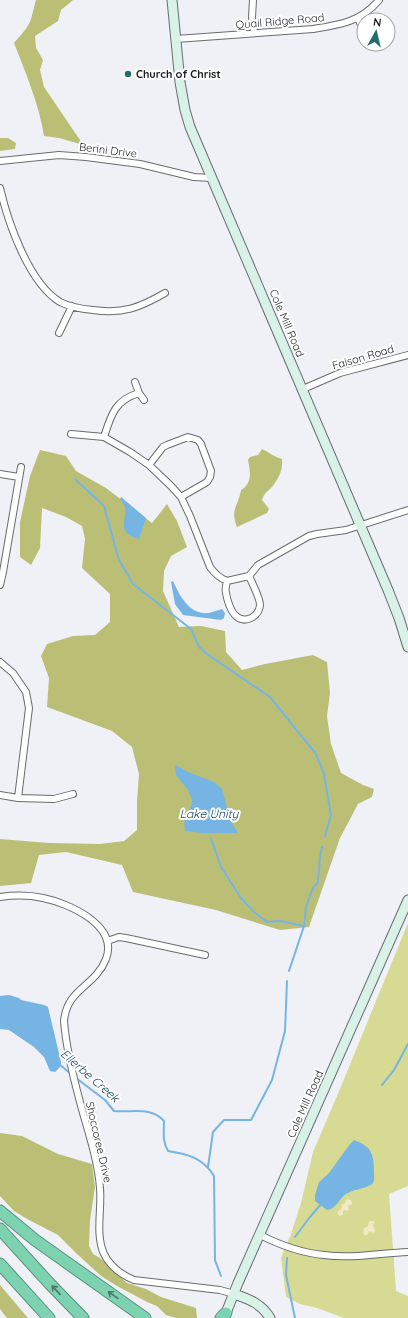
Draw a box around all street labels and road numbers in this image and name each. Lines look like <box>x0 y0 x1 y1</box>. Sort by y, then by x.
street label: Quail Ridge Road <box>235 10 325 32</box>
street label: Berini Drive <box>78 140 138 160</box>
street label: Cole Mill Road <box>266 287 308 359</box>
street label: Faison Road <box>331 342 395 372</box>
street label: Cole Mill Road <box>284 1068 326 1140</box>
street label: Shoccoree Drive <box>83 1100 115 1184</box>

